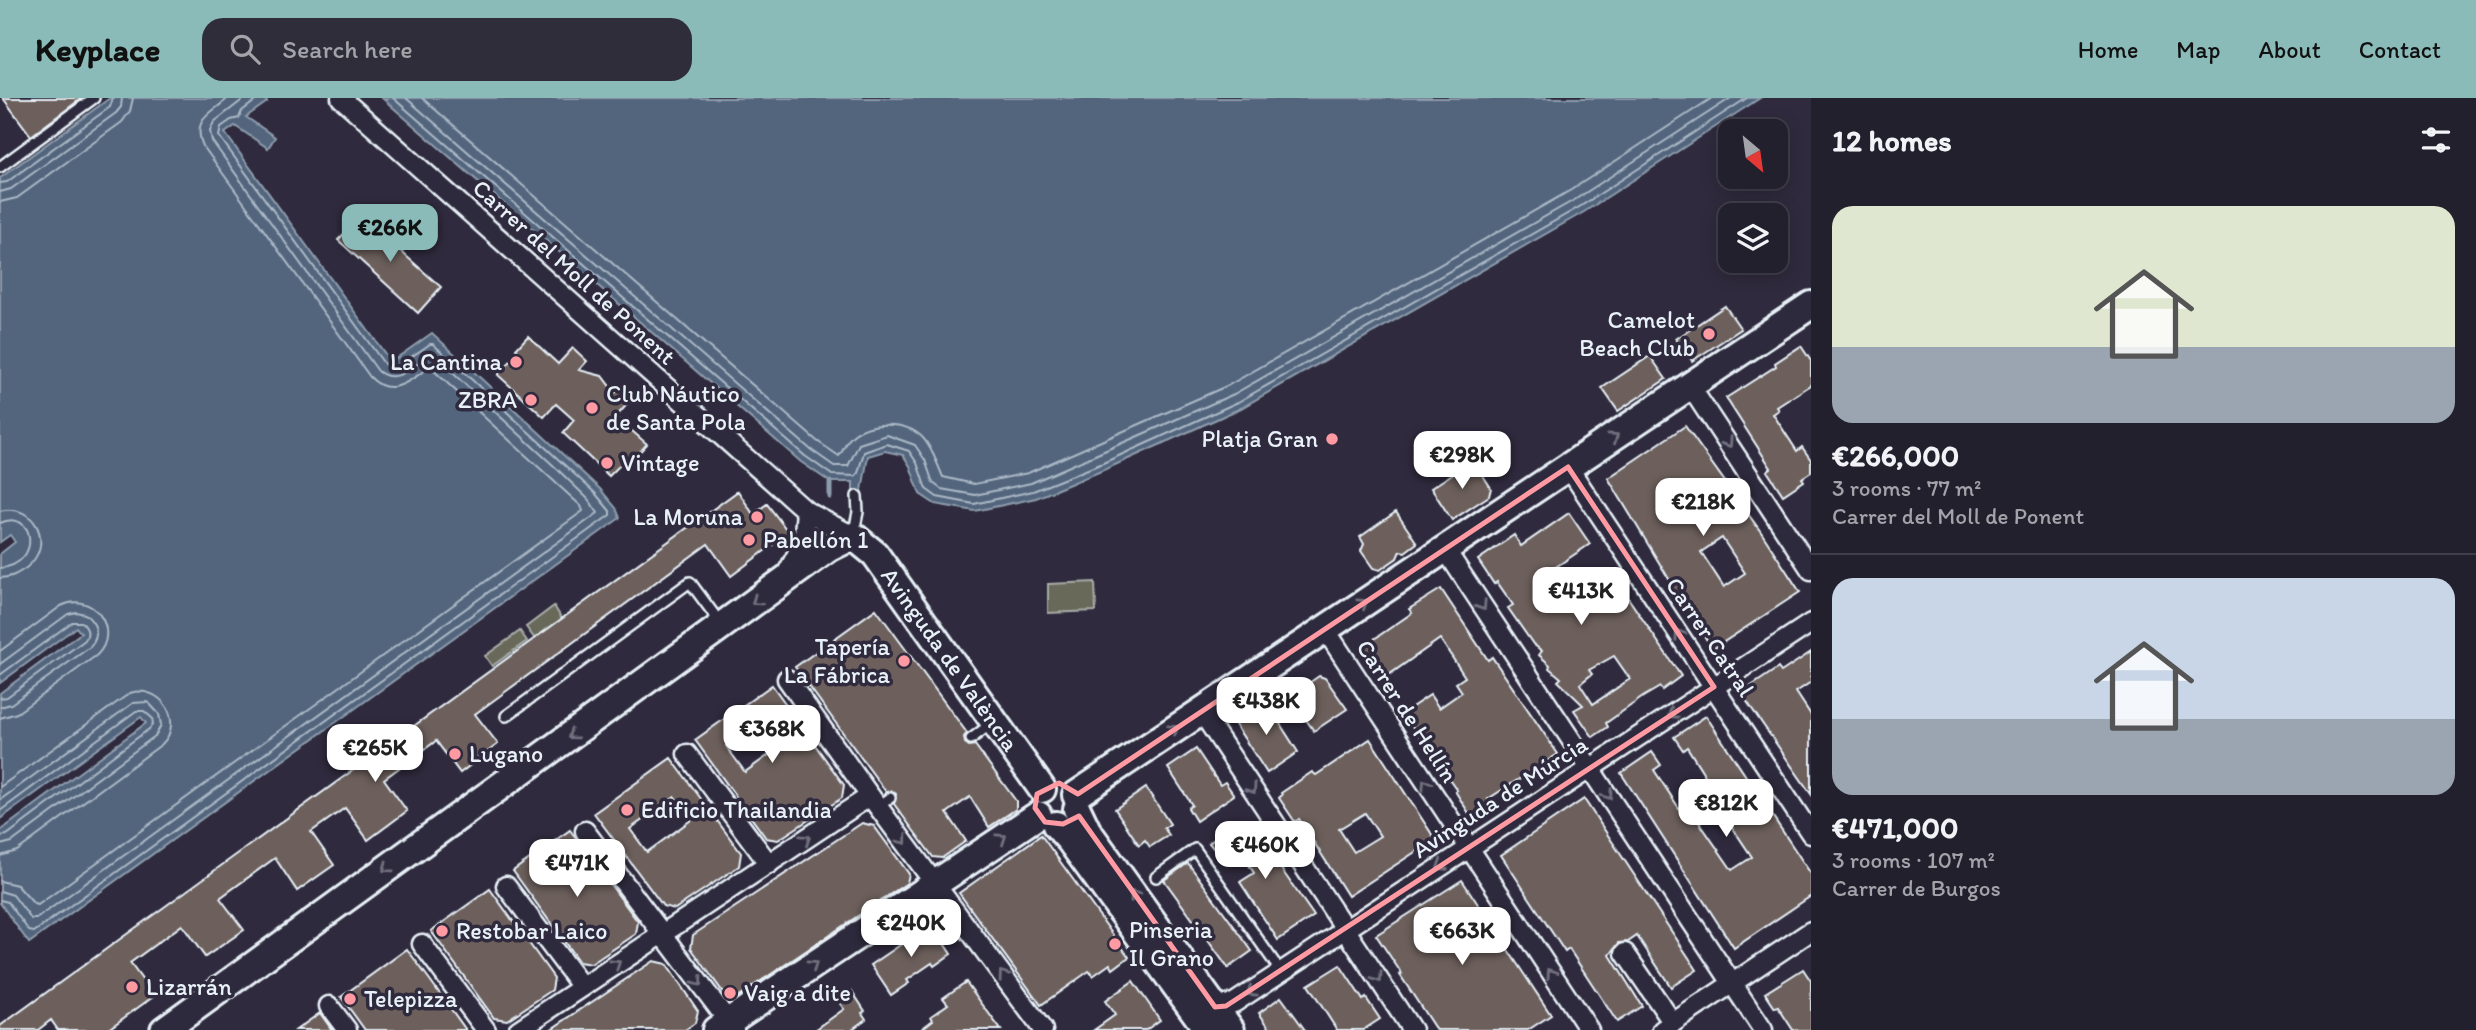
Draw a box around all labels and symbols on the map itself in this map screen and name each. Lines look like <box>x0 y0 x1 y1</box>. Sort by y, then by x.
north arrow <box>1718 119 1788 189</box>
street label: Carrer del Moll de Ponent <box>467 173 682 370</box>
pin: €266K <box>341 204 439 264</box>
place label: Camelot Beach Club <box>1579 305 1695 362</box>
marker: Camelot Beach Club <box>1701 326 1717 342</box>
place label: La Cantina <box>390 347 502 376</box>
marker: La Cantina <box>508 354 524 370</box>
place label: Club Náutico de Santa Pola <box>606 379 746 436</box>
place label: ZBRA <box>458 385 517 414</box>
marker: ZBRA <box>523 392 539 408</box>
marker: Club Náutico de Santa Pola <box>584 400 600 416</box>
place label: Platja Gran <box>1202 424 1318 453</box>
marker: Platja Gran <box>1324 431 1340 447</box>
pin: €298K <box>1413 432 1511 491</box>
one-way arrow <box>1606 433 1619 445</box>
one-way arrow <box>1719 435 1732 448</box>
place label: Vintage <box>621 448 700 477</box>
marker: Vintage <box>599 455 615 471</box>
pin: €218K <box>1654 478 1752 538</box>
place label: La Moruna <box>633 502 743 531</box>
marker: La Moruna <box>749 509 765 525</box>
place label: Pabellón 1 <box>763 525 868 554</box>
marker: Pabellón 1 <box>741 532 757 548</box>
street label: Avinguda de València <box>875 562 1026 757</box>
pin: €413K <box>1532 568 1630 627</box>
street label: Carrer Catral <box>1660 571 1761 702</box>
one-way arrow <box>751 593 764 605</box>
one-way arrow <box>1474 598 1487 611</box>
one-way arrow <box>1355 599 1368 611</box>
one-way arrow <box>1674 628 1687 641</box>
place label: Tapería La Fábrica <box>784 632 891 689</box>
street label: Carrer de Hellín <box>1350 634 1465 788</box>
marker: Tapería La Fábrica <box>896 653 912 669</box>
pin: €438K <box>1217 678 1315 737</box>
pin: €368K <box>723 706 821 765</box>
one-way arrow <box>1667 706 1680 718</box>
pin: €265K <box>326 724 424 784</box>
one-way arrow <box>1166 725 1179 738</box>
one-way arrow <box>567 726 579 739</box>
street label: Avinguda de Múrcia <box>1407 729 1593 864</box>
place label: Lugano <box>469 739 543 768</box>
marker: Lugano <box>447 746 463 762</box>
one-way arrow <box>1421 779 1434 792</box>
pin: €812K <box>1677 780 1775 839</box>
one-way arrow <box>1244 781 1257 794</box>
one-way arrow <box>1600 788 1613 801</box>
place label: Edificio Thailandia <box>641 795 832 824</box>
marker: Edificio Thailandia <box>619 802 635 818</box>
pin: €460K <box>1216 822 1314 881</box>
one-way arrow <box>894 832 907 844</box>
one-way arrow <box>798 834 811 847</box>
one-way arrow <box>994 834 1007 847</box>
pin: €471K <box>528 840 626 899</box>
one-way arrow <box>1436 858 1449 870</box>
one-way arrow <box>382 860 395 872</box>
one-way arrow <box>1130 890 1142 903</box>
pin: €240K <box>862 900 960 959</box>
pin: €663K <box>1413 908 1511 967</box>
place label: Pinseria Il Grano <box>1129 915 1214 972</box>
place label: Restobar Laico <box>456 916 607 945</box>
marker: Restobar Laico <box>434 923 450 939</box>
marker: Pinseria Il Grano <box>1107 936 1123 952</box>
one-way arrow <box>608 960 621 973</box>
one-way arrow <box>805 961 818 973</box>
one-way arrow <box>1547 968 1560 981</box>
one-way arrow <box>999 970 1011 983</box>
one-way arrow <box>1370 970 1382 983</box>
place label: Lizarrán <box>146 972 232 1001</box>
one-way arrow <box>689 974 702 987</box>
place label: Vaig a dite <box>744 978 851 1007</box>
marker: Lizarrán <box>124 979 140 995</box>
one-way arrow <box>1246 983 1259 996</box>
place label: Telepizza <box>364 984 458 1013</box>
marker: Vaig a dite <box>722 985 738 1001</box>
marker: Telepizza <box>342 991 358 1007</box>

